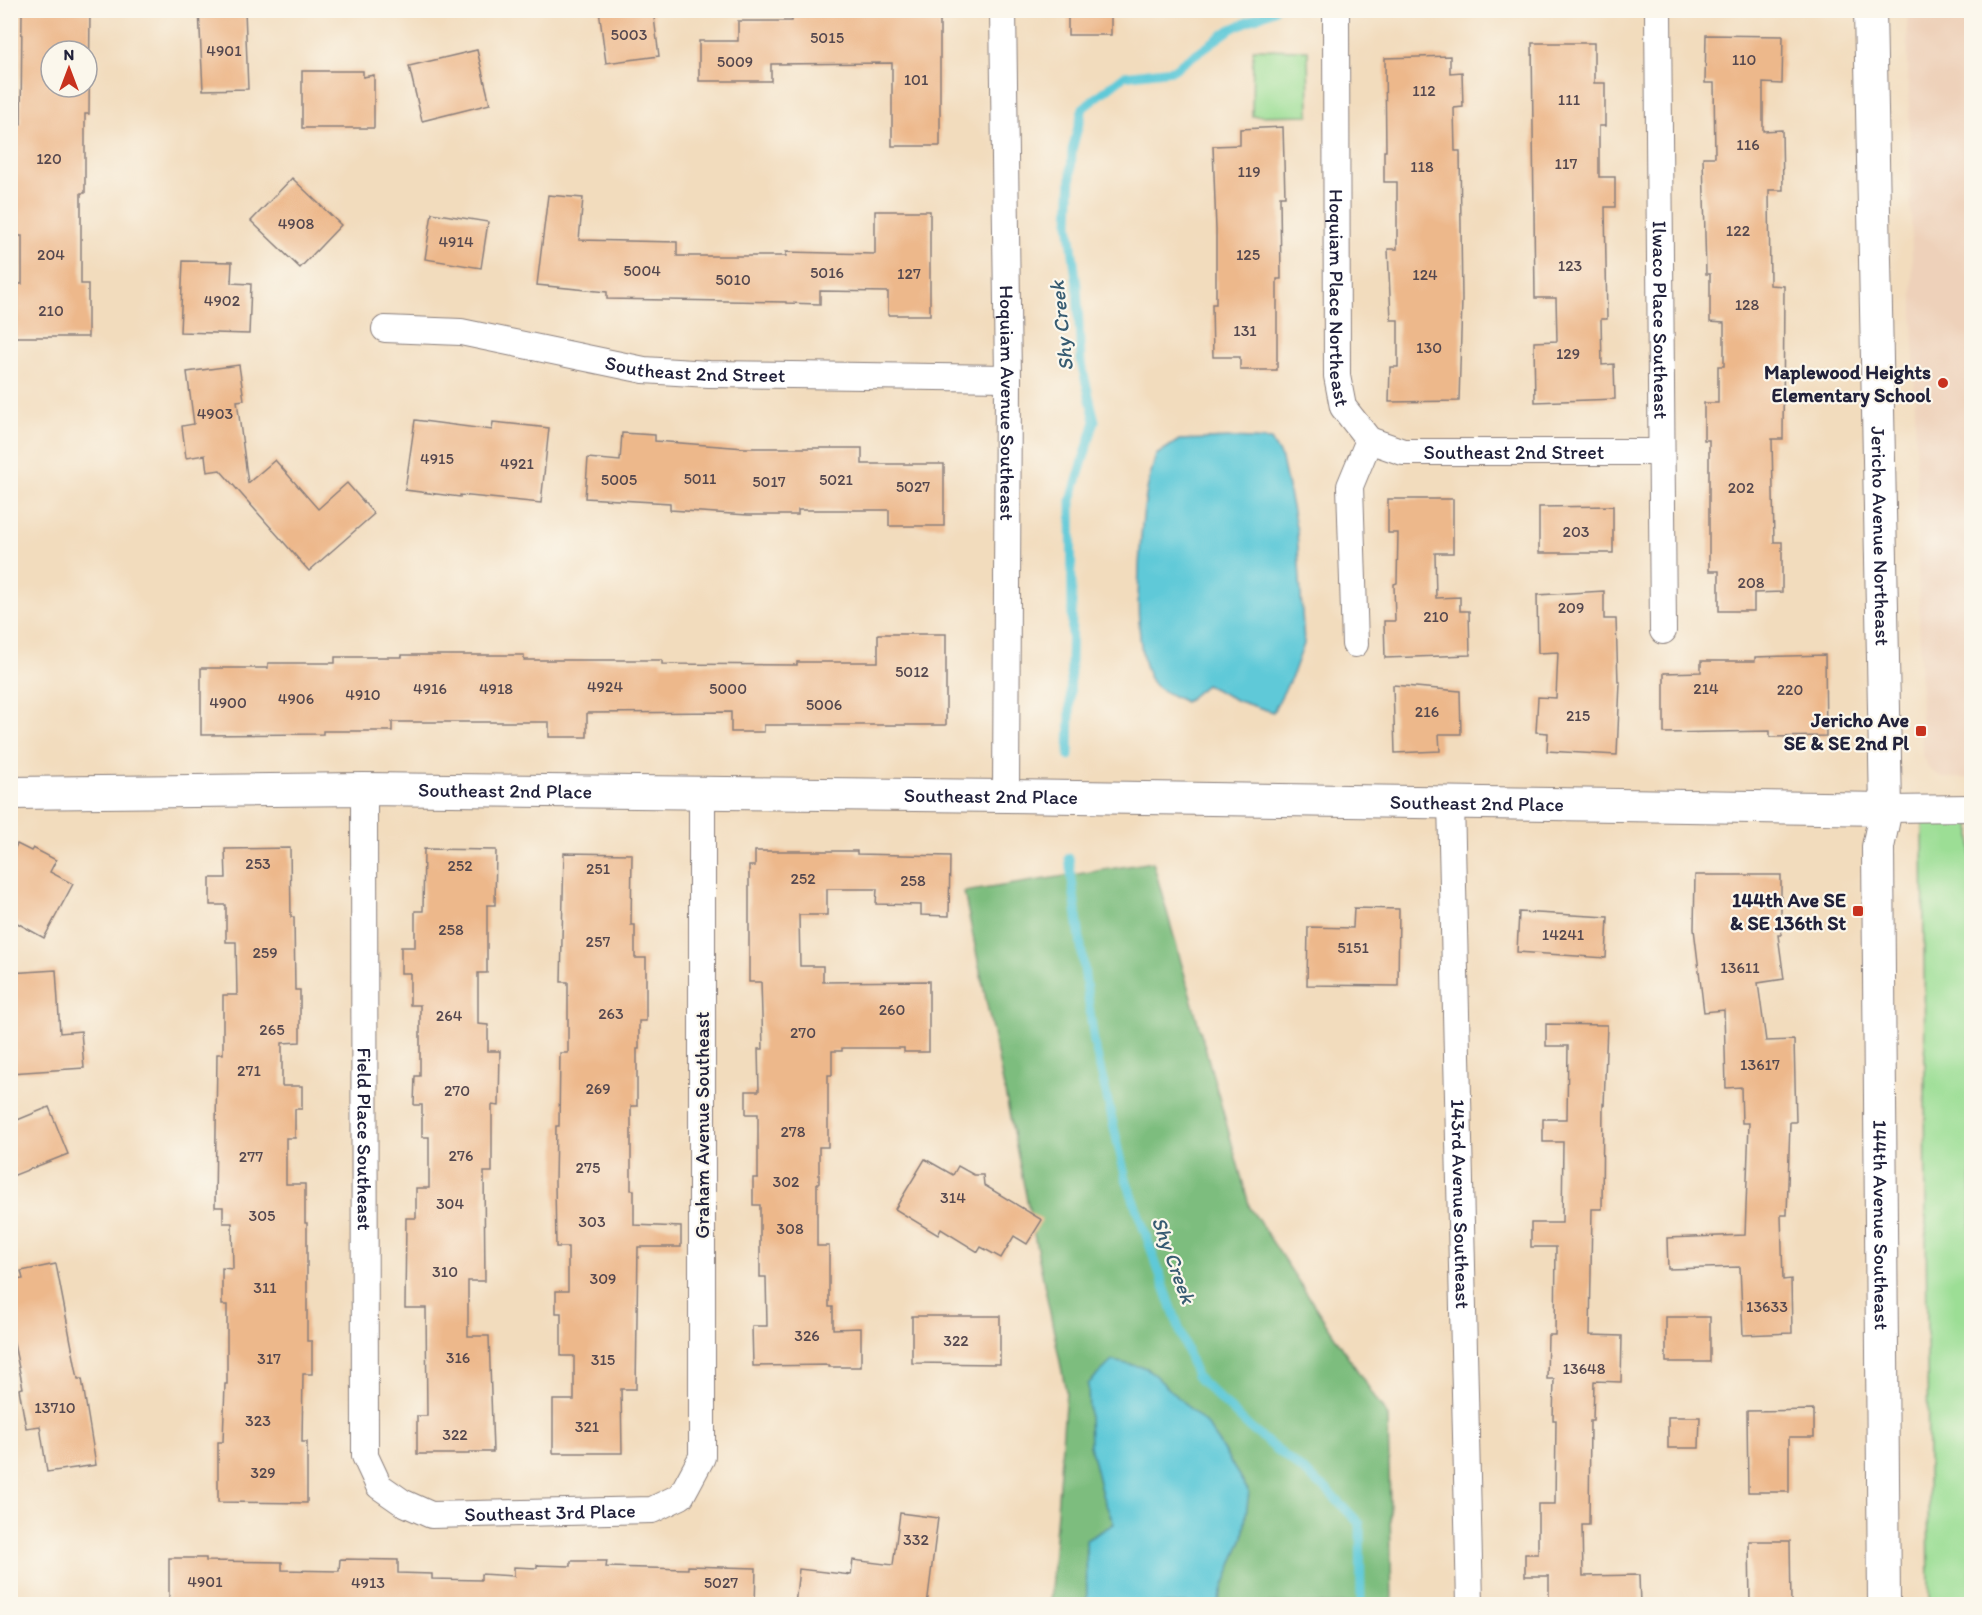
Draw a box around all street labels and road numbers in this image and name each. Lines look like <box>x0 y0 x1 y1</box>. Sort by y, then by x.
street label: Hoquiam Place Northeast <box>1324 189 1355 409</box>
street label: Ilwaco Place Southeast <box>1648 221 1673 419</box>
street label: Hoquiam Avenue Southeast <box>995 285 1020 521</box>
street label: Southeast 2nd Street <box>603 350 785 387</box>
street label: Jericho Avenue Northeast <box>1866 426 1895 646</box>
street label: Southeast 2nd Street <box>1424 440 1604 464</box>
street label: Southeast 2nd Place <box>418 778 592 803</box>
street label: Southeast 2nd Place <box>904 783 1078 809</box>
street label: Southeast 2nd Place <box>1390 790 1564 816</box>
street label: Graham Avenue Southeast <box>690 1011 714 1239</box>
street label: Field Place Southeast <box>352 1047 377 1231</box>
street label: 143rd Avenue Southeast <box>1446 1099 1475 1309</box>
street label: 144th Avenue Southeast <box>1868 1120 1894 1330</box>
street label: Southeast 3rd Place <box>464 1498 636 1526</box>

